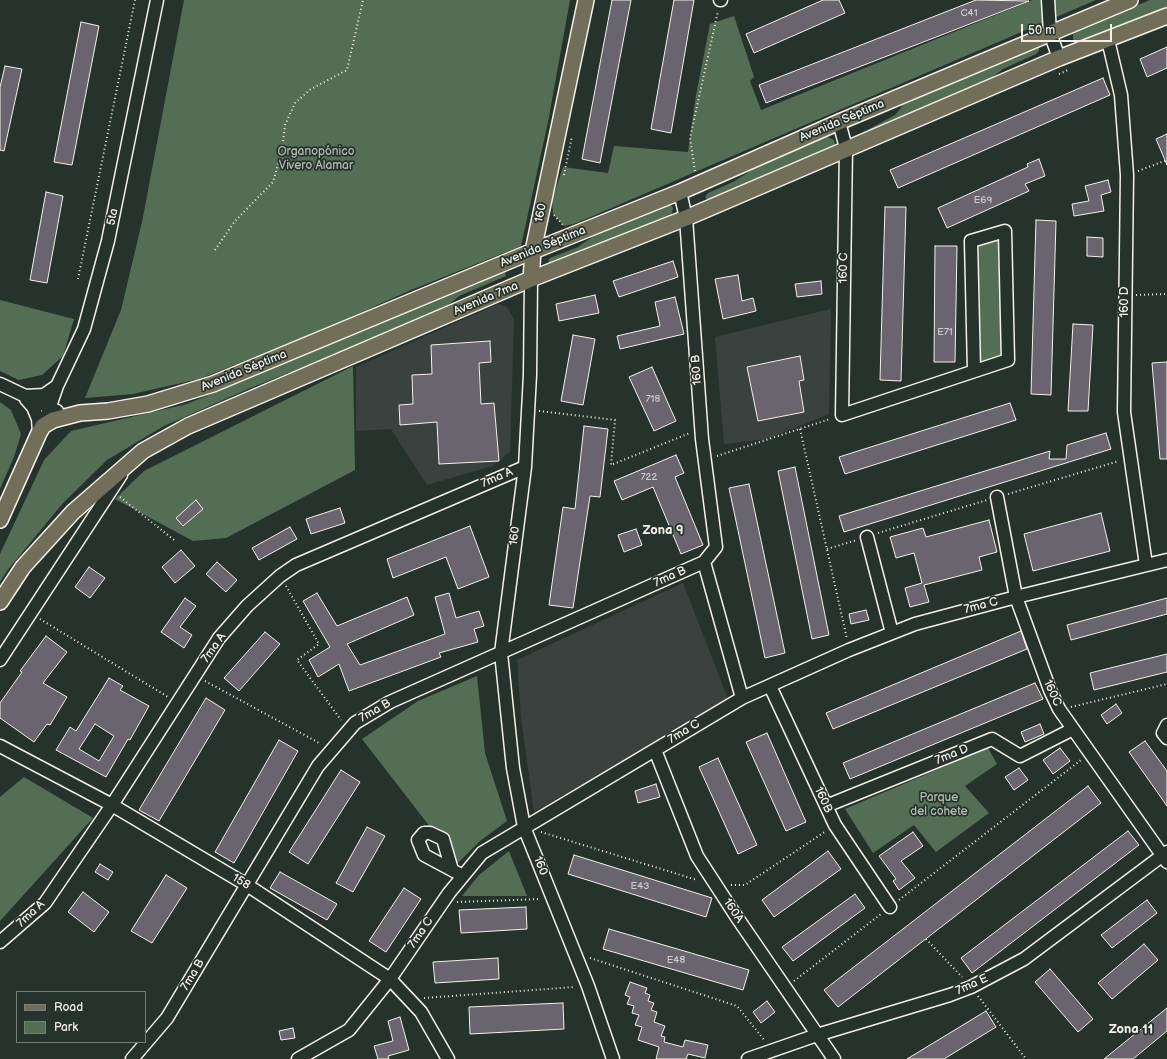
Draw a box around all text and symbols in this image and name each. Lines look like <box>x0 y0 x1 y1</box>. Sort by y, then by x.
house number: C41 <box>960 7 978 19</box>
scale bar <box>1023 16 1114 42</box>
text: 50 m <box>1028 23 1055 38</box>
street label: Avenida Séptima <box>797 97 887 145</box>
park label: Organopónico Vivero Alamar <box>277 145 355 173</box>
house number: E69 <box>974 194 992 206</box>
street label: 160 <box>532 202 550 224</box>
street label: 5ta <box>104 207 122 227</box>
street label: Avenida Séptima <box>498 223 588 271</box>
street label: 160 C <box>837 252 851 284</box>
street label: Avenida 7ma <box>451 279 521 319</box>
street label: 160 D <box>1118 286 1132 318</box>
house number: E71 <box>937 326 953 338</box>
street label: Avenida Séptima <box>199 347 289 395</box>
street label: 160 B <box>689 354 705 386</box>
house number: 718 <box>646 393 660 405</box>
street label: 7ma A <box>479 465 515 491</box>
house number: 722 <box>641 471 657 483</box>
district label: Zona 9 <box>642 523 684 539</box>
street label: 160 <box>507 526 523 546</box>
street label: 7ma B <box>652 563 688 591</box>
street label: 7ma C <box>963 595 999 617</box>
street label: 7ma A <box>199 630 229 666</box>
street label: 160C <box>1040 677 1064 709</box>
street label: 7ma B <box>357 696 393 726</box>
street label: 7ma C <box>666 717 702 747</box>
street label: 7ma D <box>933 742 971 768</box>
street label: 160B <box>811 785 835 815</box>
park label: Parque del cohete <box>910 791 968 819</box>
street label: 160 <box>530 854 550 878</box>
street label: 158 <box>229 871 253 893</box>
house number: E43 <box>631 880 649 892</box>
street label: 160A <box>720 896 746 926</box>
street label: 7ma A <box>14 897 48 931</box>
street label: 7ma C <box>405 915 437 951</box>
house number: E48 <box>667 954 685 966</box>
street label: 7ma B <box>178 957 208 993</box>
street label: 7ma E <box>954 971 990 999</box>
legend <box>16 991 146 1043</box>
text: Road <box>54 1000 83 1015</box>
text: Park <box>54 1020 78 1035</box>
district label: Zona 11 <box>1109 1022 1153 1038</box>

